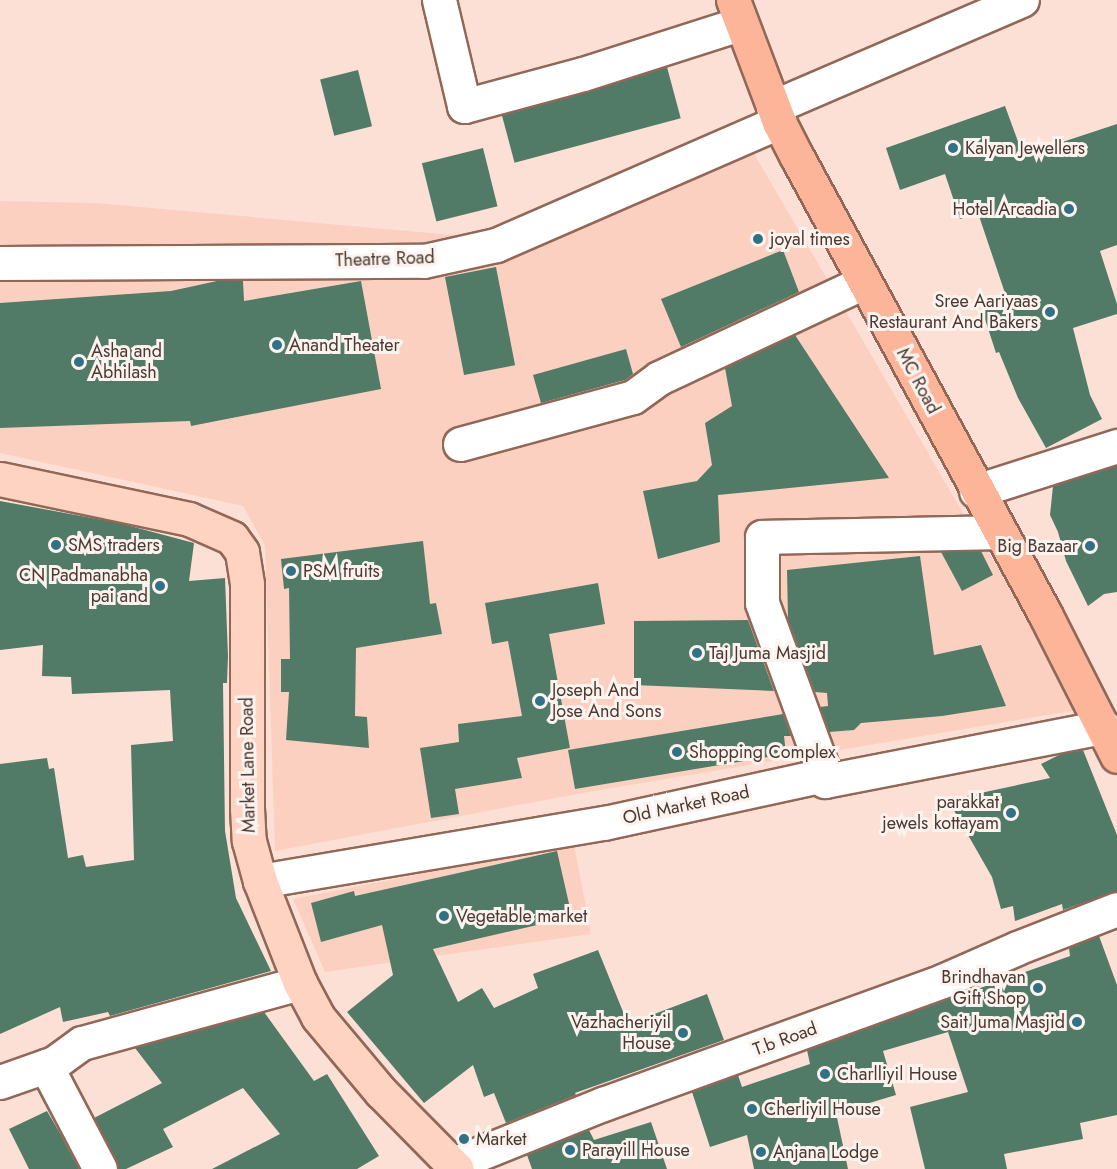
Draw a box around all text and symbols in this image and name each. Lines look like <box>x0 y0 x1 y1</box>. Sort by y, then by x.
place label: Kalyan Jewellers <box>965 137 1085 159</box>
marker: Kalyan Jewellers <box>946 141 960 155</box>
place label: Hotel Arcadia <box>953 198 1057 220</box>
marker: Hotel Arcadia <box>1062 202 1076 216</box>
place label: joyal times <box>770 228 850 250</box>
marker: joyal times <box>751 232 765 246</box>
street label: Theatre Road <box>335 246 435 272</box>
place label: Sree Aariyaas Restaurant And Bakers <box>869 291 1038 334</box>
marker: Sree Aariyaas Restaurant And Bakers <box>1043 305 1057 319</box>
place label: Anand Theater <box>289 334 400 356</box>
marker: Anand Theater <box>270 338 284 352</box>
place label: Asha and Abhilash <box>91 341 162 384</box>
street label: MC Road <box>892 345 944 417</box>
marker: Asha and Abhilash <box>72 355 86 369</box>
place label: SMS traders <box>68 534 160 556</box>
place label: Big Bazaar <box>997 535 1078 557</box>
marker: SMS traders <box>49 538 63 552</box>
marker: Big Bazaar <box>1083 539 1097 553</box>
place label: PSM fruits <box>303 560 380 582</box>
marker: PSM fruits <box>284 564 298 578</box>
place label: CN Padmanabha pai and <box>19 565 148 608</box>
marker: CN Padmanabha pai and <box>153 579 167 593</box>
place label: Taj Juma Masjid <box>709 642 826 664</box>
marker: Taj Juma Masjid <box>690 646 704 660</box>
place label: Joseph And Jose And Sons <box>552 680 661 722</box>
marker: Joseph And Jose And Sons <box>533 694 547 708</box>
street label: Market Lane Road <box>236 697 260 833</box>
place label: Shopping Complex <box>689 741 836 763</box>
marker: Shopping Complex <box>670 745 684 759</box>
street label: Old Market Road <box>621 781 751 829</box>
place label: parakkat jewels kottayam <box>882 792 999 834</box>
marker: parakkat jewels kottayam <box>1004 806 1018 820</box>
place label: Vegetable market <box>456 905 587 927</box>
marker: Vegetable market <box>437 909 451 923</box>
place label: Brindhavan Gift Shop <box>941 967 1026 1010</box>
marker: Brindhavan Gift Shop <box>1031 981 1045 995</box>
place label: Sait Juma Masjid <box>940 1011 1065 1033</box>
place label: Vazhacheriyil House <box>571 1012 671 1054</box>
marker: Sait Juma Masjid <box>1070 1015 1084 1029</box>
street label: T.b Road <box>750 1017 820 1061</box>
marker: Vazhacheriyil House <box>676 1026 690 1040</box>
place label: Charlliyil House <box>837 1063 957 1085</box>
marker: Charlliyil House <box>818 1067 832 1081</box>
place label: Cherliyil House <box>764 1098 881 1120</box>
marker: Cherliyil House <box>745 1102 759 1116</box>
place label: Market <box>476 1128 527 1150</box>
marker: Market <box>457 1132 471 1146</box>
place label: Parayill House <box>582 1139 690 1161</box>
place label: Anjana Lodge <box>773 1141 879 1163</box>
marker: Parayill House <box>563 1143 577 1157</box>
marker: Anjana Lodge <box>754 1145 768 1159</box>

